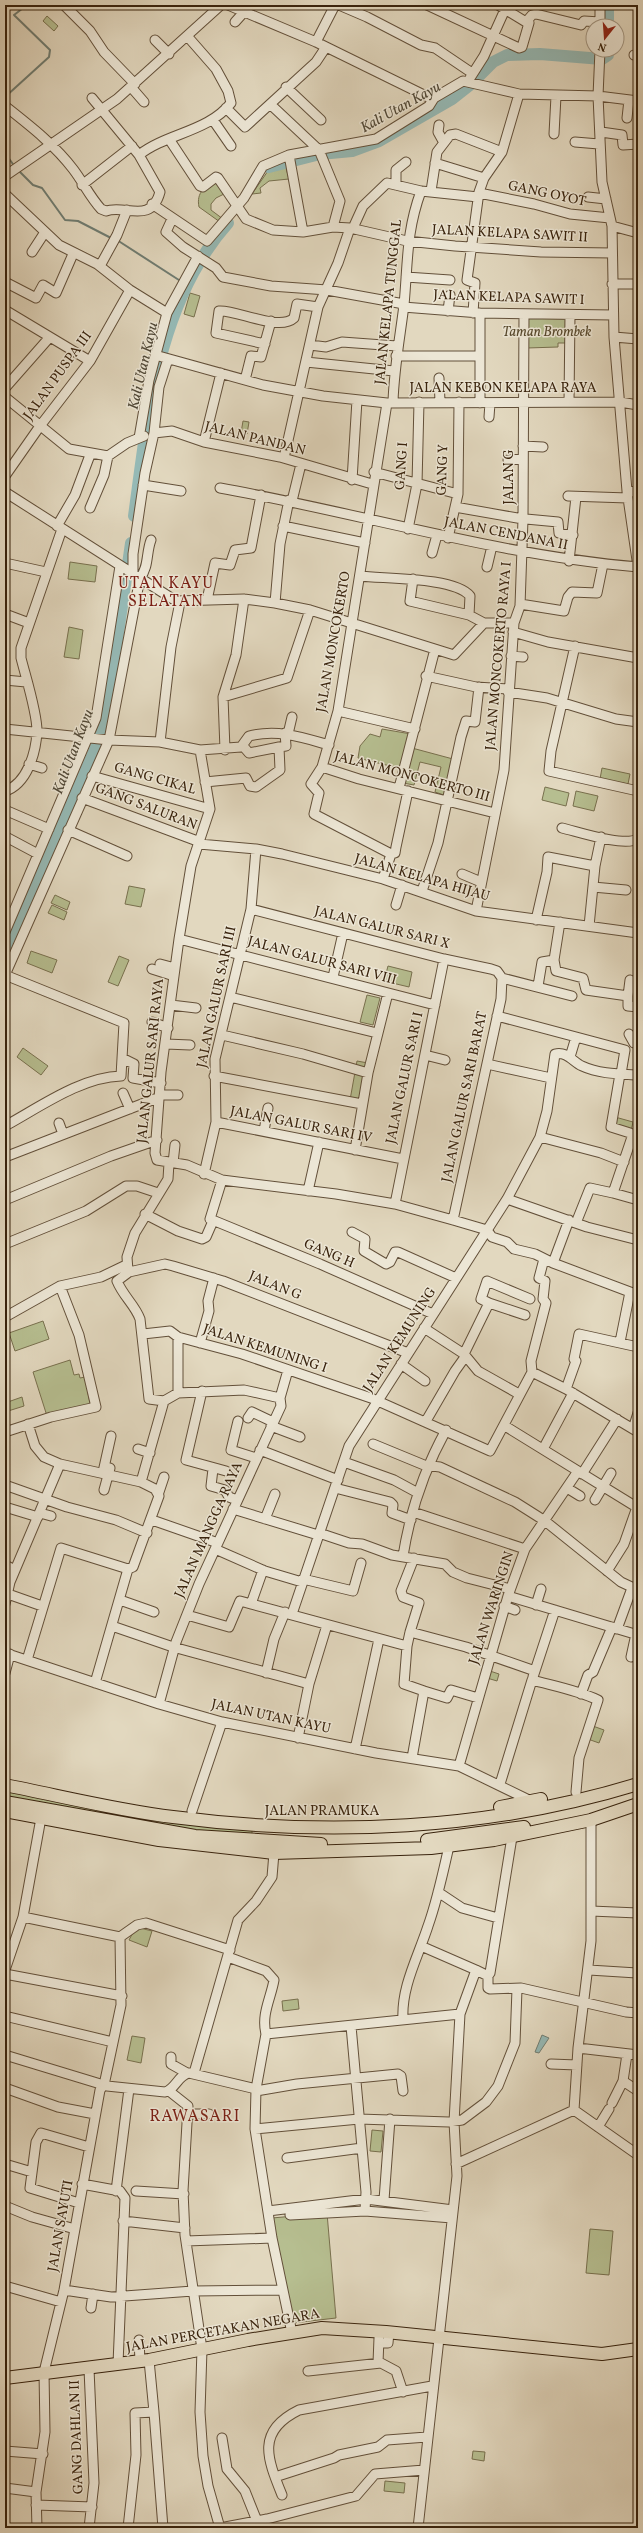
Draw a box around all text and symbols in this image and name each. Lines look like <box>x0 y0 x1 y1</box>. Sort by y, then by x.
north arrow <box>585 18 625 58</box>
text: N <box>596 38 609 54</box>
water label: Kali Utan Kayu <box>357 77 445 139</box>
street label: GANG OYOT <box>506 176 588 212</box>
street label: JALAN KELAPA TUNGGAL <box>371 218 407 386</box>
street label: JALAN KELAPA SAWIT II <box>432 220 589 248</box>
street label: JALAN KELAPA SAWIT I <box>433 286 585 310</box>
water label: Kali Utan Kayu <box>124 320 164 412</box>
park label: Taman Brombek <box>503 323 592 342</box>
street label: JALAN PUSPA III <box>19 328 97 424</box>
street label: JALAN KEBON KELAPA RAYA <box>409 379 597 398</box>
street label: JALAN PANDAN <box>203 417 307 461</box>
street label: GANG I <box>391 441 413 491</box>
street label: GANG Y <box>433 444 453 496</box>
street label: JALAN G <box>500 449 519 505</box>
street label: JALAN CENDANA II <box>442 513 570 555</box>
street label: JALAN MONCOKERTO RAYA I <box>481 561 517 751</box>
street label: JALAN MONCOKERTO <box>312 570 356 714</box>
district label: UTAN KAYU SELATAN <box>118 573 214 613</box>
water label: Kali Utan Kayu <box>48 706 100 797</box>
street label: JALAN MONCOKERTO III <box>332 747 492 807</box>
street label: GANG CIKAL <box>112 758 198 800</box>
street label: GANG SALURAN <box>92 779 200 835</box>
street label: JALAN KELAPA HIJAU <box>352 850 492 906</box>
street label: JALAN GALUR SARI X <box>312 902 452 954</box>
street label: JALAN GALUR SARI III <box>193 924 241 1070</box>
street label: JALAN GALUR SARI VIII <box>245 932 399 990</box>
street label: JALAN GALUR SARI RAYA <box>133 978 169 1144</box>
street label: JALAN GALUR SARI I <box>382 1010 428 1146</box>
street label: JALAN GALUR SARI BARAT <box>438 1010 492 1184</box>
street label: JALAN GALUR SARI IV <box>228 1102 374 1148</box>
street label: GANG H <box>301 1235 357 1273</box>
street label: JALAN G <box>246 1267 304 1305</box>
street label: JALAN KEMUNING <box>359 1284 441 1396</box>
street label: JALAN KEMUNING I <box>200 1320 330 1378</box>
street label: JALAN MANGGA RAYA <box>170 1459 248 1601</box>
street label: JALAN WARINGIN <box>465 1549 519 1667</box>
street label: JALAN UTAN KAYU <box>210 1695 332 1739</box>
street label: JALAN PRAMUKA <box>265 1802 380 1821</box>
district label: RAWASARI <box>150 2106 240 2128</box>
street label: JALAN SAYUTI <box>44 2179 78 2273</box>
street label: JALAN PERCETAKAN NEGARA <box>125 2305 321 2357</box>
street label: GANG DAHLAN II <box>66 2380 88 2494</box>

